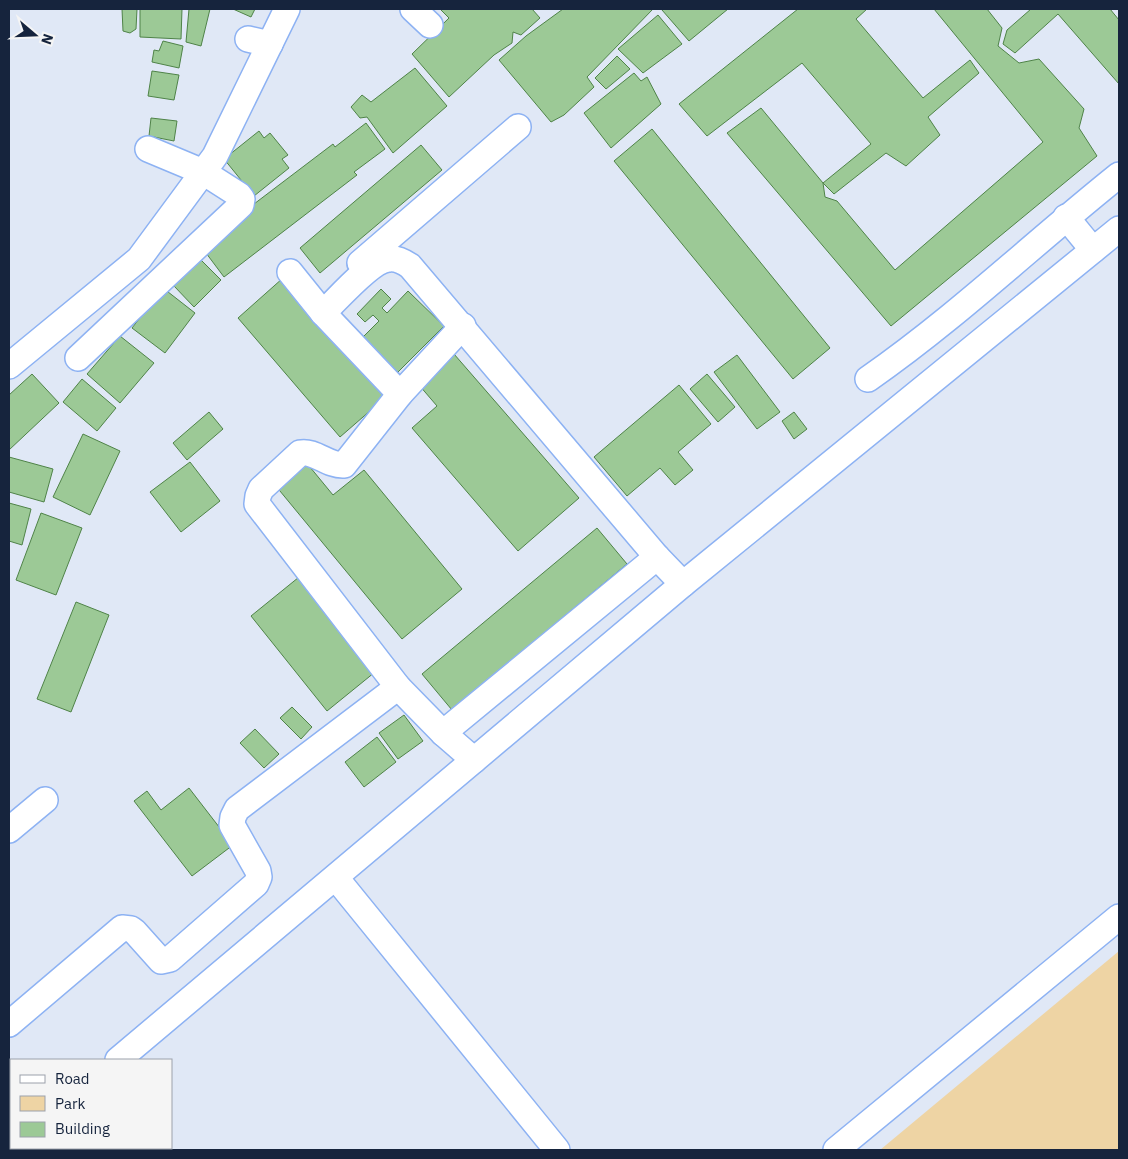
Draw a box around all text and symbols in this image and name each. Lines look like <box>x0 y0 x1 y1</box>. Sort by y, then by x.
north arrow <box>10 10 60 60</box>
text: N <box>37 32 57 47</box>
legend <box>10 1059 172 1149</box>
text: Road <box>55 1069 90 1088</box>
text: Park <box>55 1094 85 1113</box>
text: Building <box>55 1119 110 1138</box>

